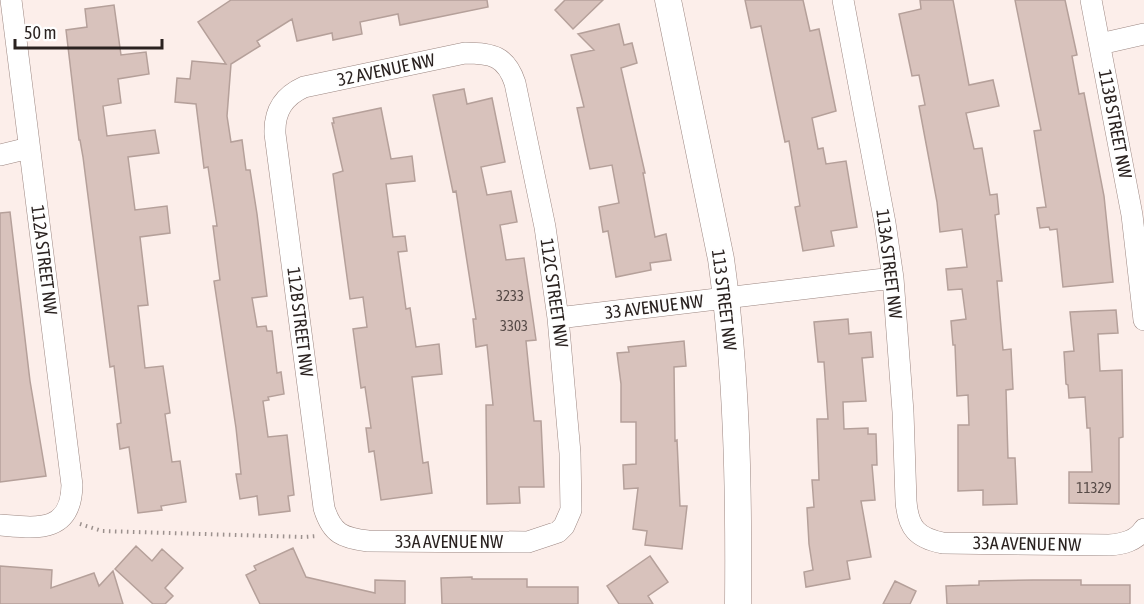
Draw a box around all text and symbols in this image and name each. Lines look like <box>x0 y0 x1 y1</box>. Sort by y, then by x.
scale bar <box>15 12 162 50</box>
text: 50 m <box>24 22 56 43</box>
street label: 32 AVENUE NW <box>335 49 437 90</box>
street label: 113B STREET NW <box>1095 68 1136 180</box>
street label: 112A STREET NW <box>27 204 62 316</box>
street label: 113A STREET NW <box>872 208 907 320</box>
street label: 112C STREET NW <box>536 237 573 349</box>
street label: 113 STREET NW <box>708 248 741 352</box>
street label: 112B STREET NW <box>283 266 318 378</box>
house number: 3233 <box>496 287 524 304</box>
street label: 33 AVENUE NW <box>603 290 705 323</box>
house number: 3303 <box>500 317 528 334</box>
house number: 11329 <box>1076 479 1112 496</box>
street label: 33A AVENUE NW <box>395 531 503 552</box>
street label: 33A AVENUE NW <box>973 532 1081 555</box>

